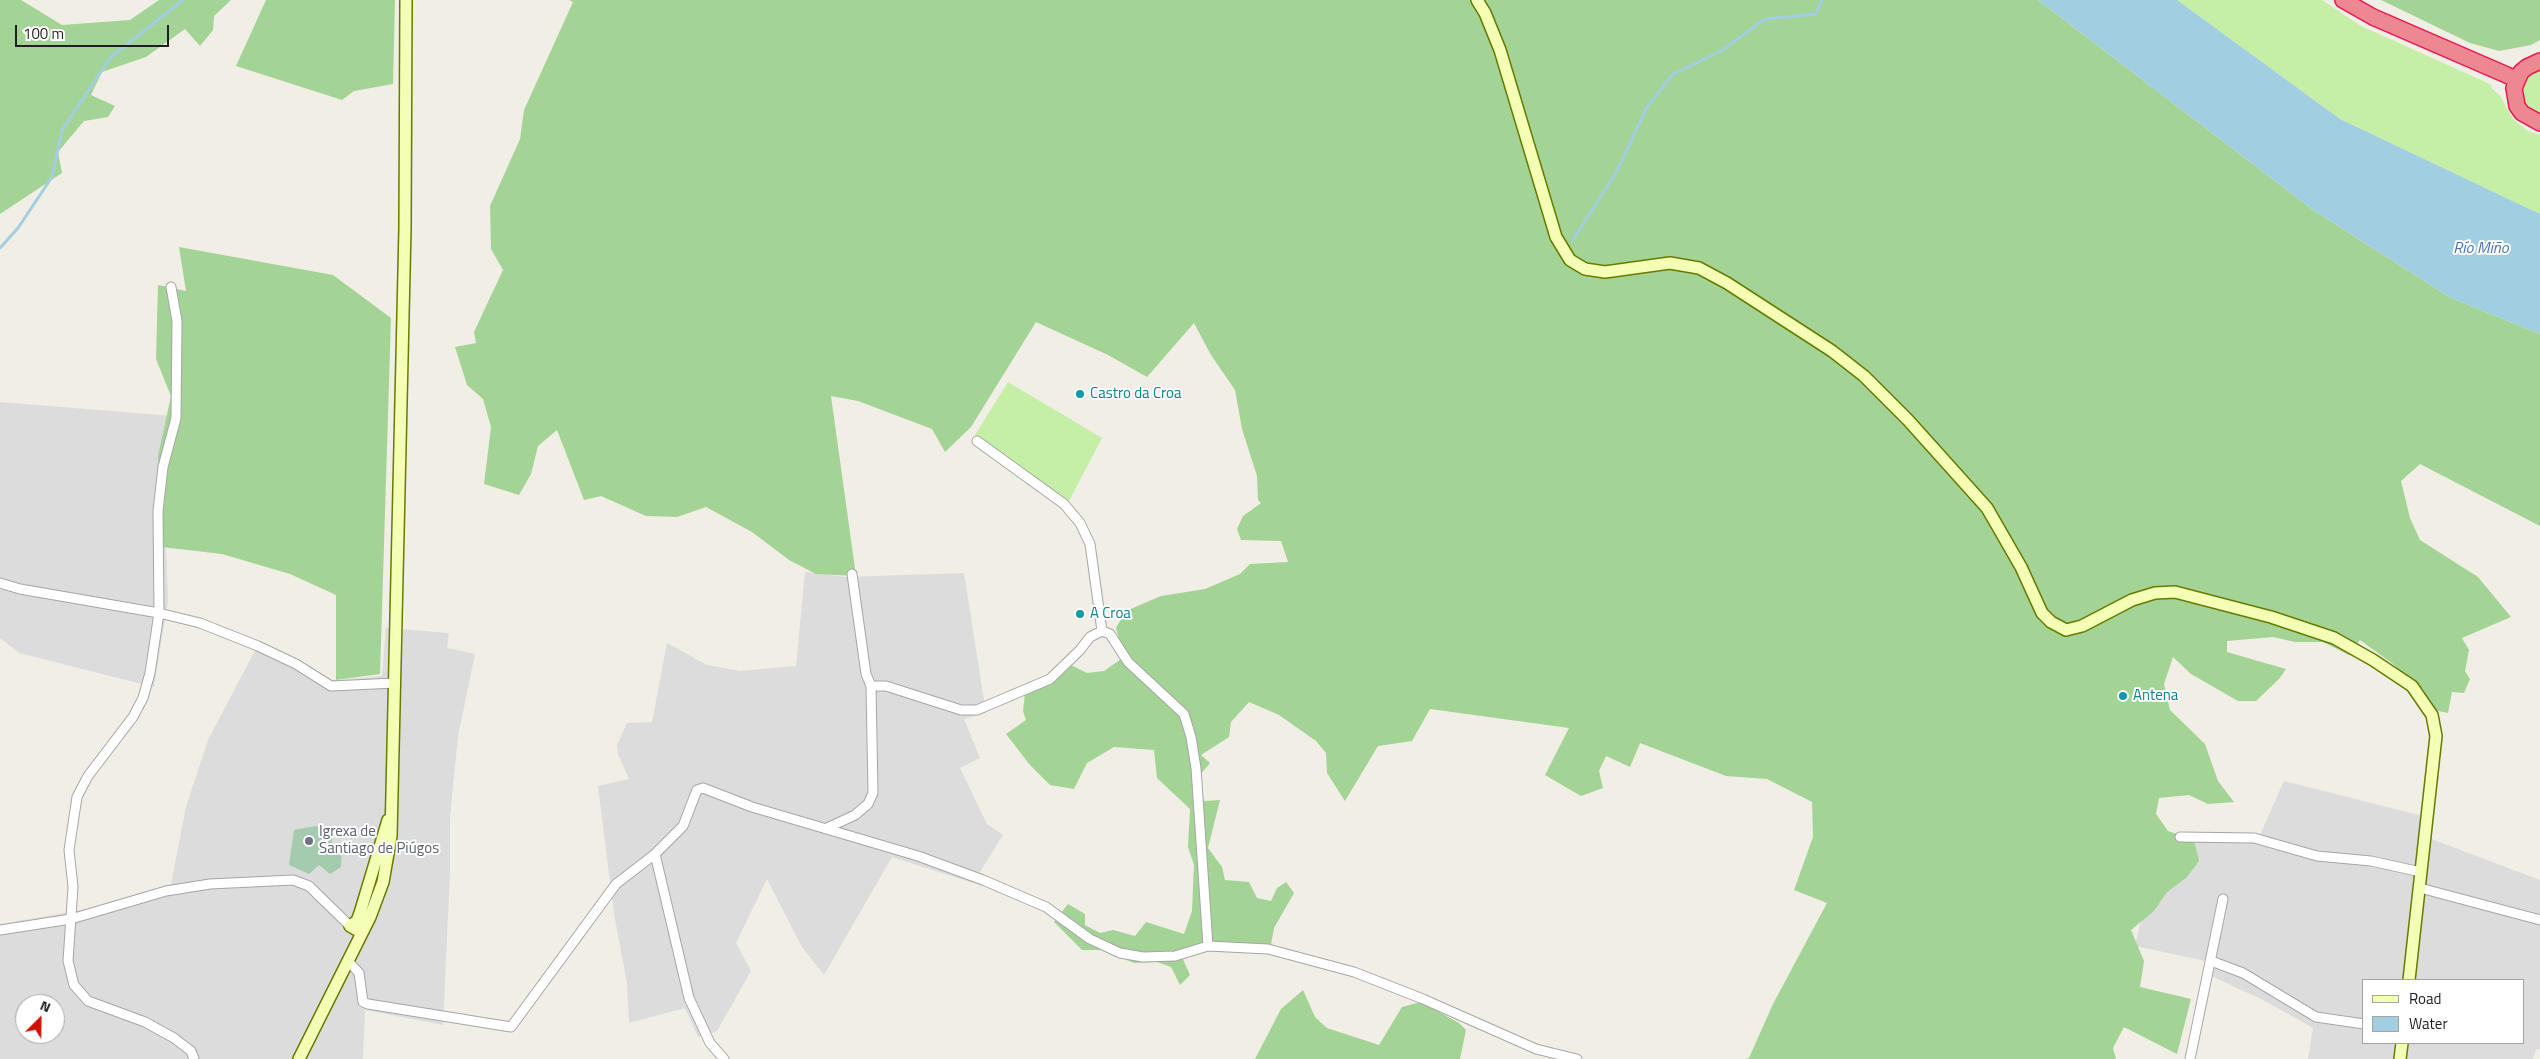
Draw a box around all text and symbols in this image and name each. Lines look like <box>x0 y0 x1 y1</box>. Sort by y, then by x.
scale bar <box>18 15 171 47</box>
text: 100 m <box>23 22 64 45</box>
water label: Río Miño <box>2453 239 2509 259</box>
place label: Castro da Croa <box>1090 385 1181 403</box>
marker: Castro da Croa <box>1074 388 1086 400</box>
place label: A Croa <box>1090 605 1131 623</box>
marker: A Croa <box>1074 608 1086 620</box>
place label: Antena <box>2133 687 2178 705</box>
marker: Antena <box>2117 690 2129 702</box>
place label: Igrexa de Santiago de Piúgos <box>319 823 439 858</box>
marker: Igrexa de Santiago de Piúgos <box>303 835 315 847</box>
legend <box>2362 979 2525 1044</box>
text: Road <box>2409 987 2441 1010</box>
north arrow <box>15 994 65 1044</box>
text: N <box>37 994 54 1017</box>
text: Water <box>2409 1012 2448 1035</box>

